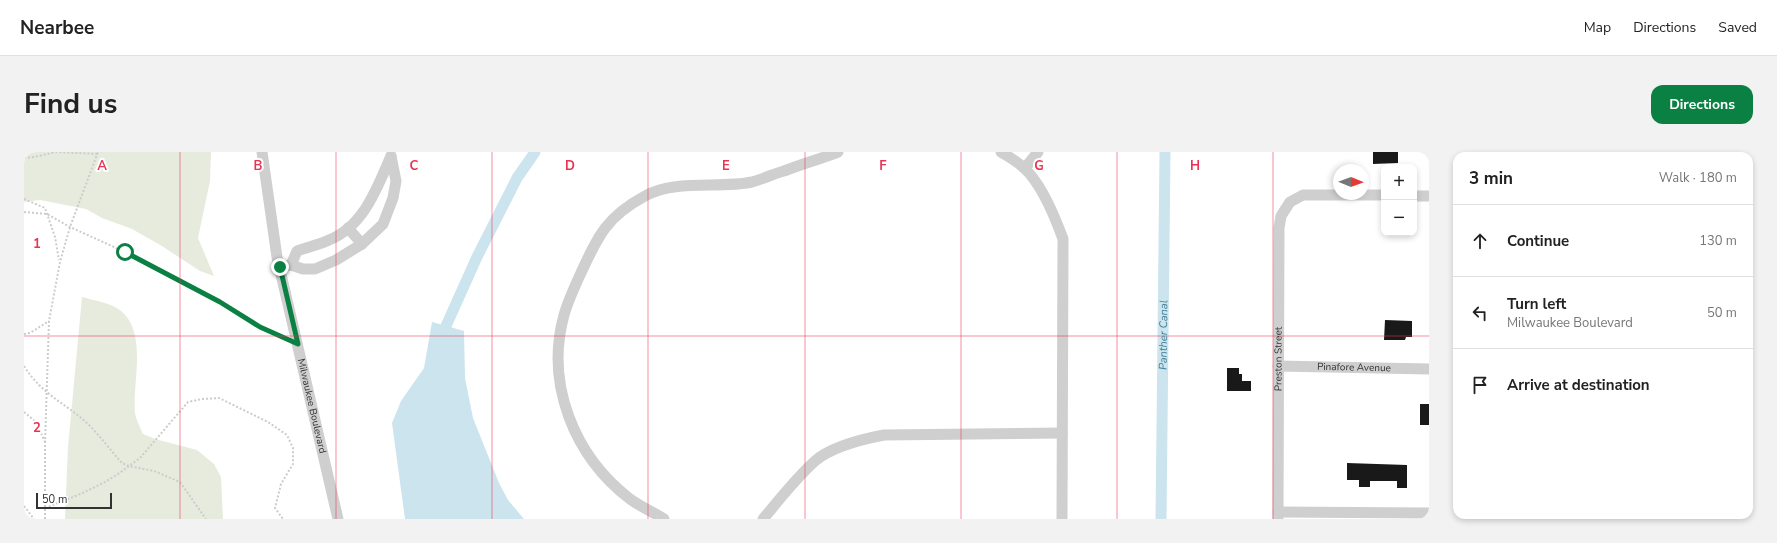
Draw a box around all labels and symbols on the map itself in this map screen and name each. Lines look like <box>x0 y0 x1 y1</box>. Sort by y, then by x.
text: A <box>97 157 107 175</box>
text: B <box>254 157 263 175</box>
text: C <box>410 157 419 175</box>
text: D <box>565 157 575 175</box>
text: E <box>722 157 730 175</box>
text: F <box>879 157 887 175</box>
text: G <box>1034 157 1044 175</box>
text: H <box>1190 157 1200 175</box>
north arrow <box>1333 164 1369 200</box>
text: 1 <box>33 235 41 253</box>
route start <box>116 243 134 261</box>
route end <box>271 258 289 276</box>
water label: Panther Canal <box>1155 300 1171 370</box>
street label: Preston Street <box>1271 326 1286 391</box>
street label: Milwaukee Boulevard <box>294 357 330 455</box>
street label: Pinafore Avenue <box>1317 360 1391 375</box>
text: 2 <box>33 419 41 437</box>
scale bar <box>36 491 112 510</box>

